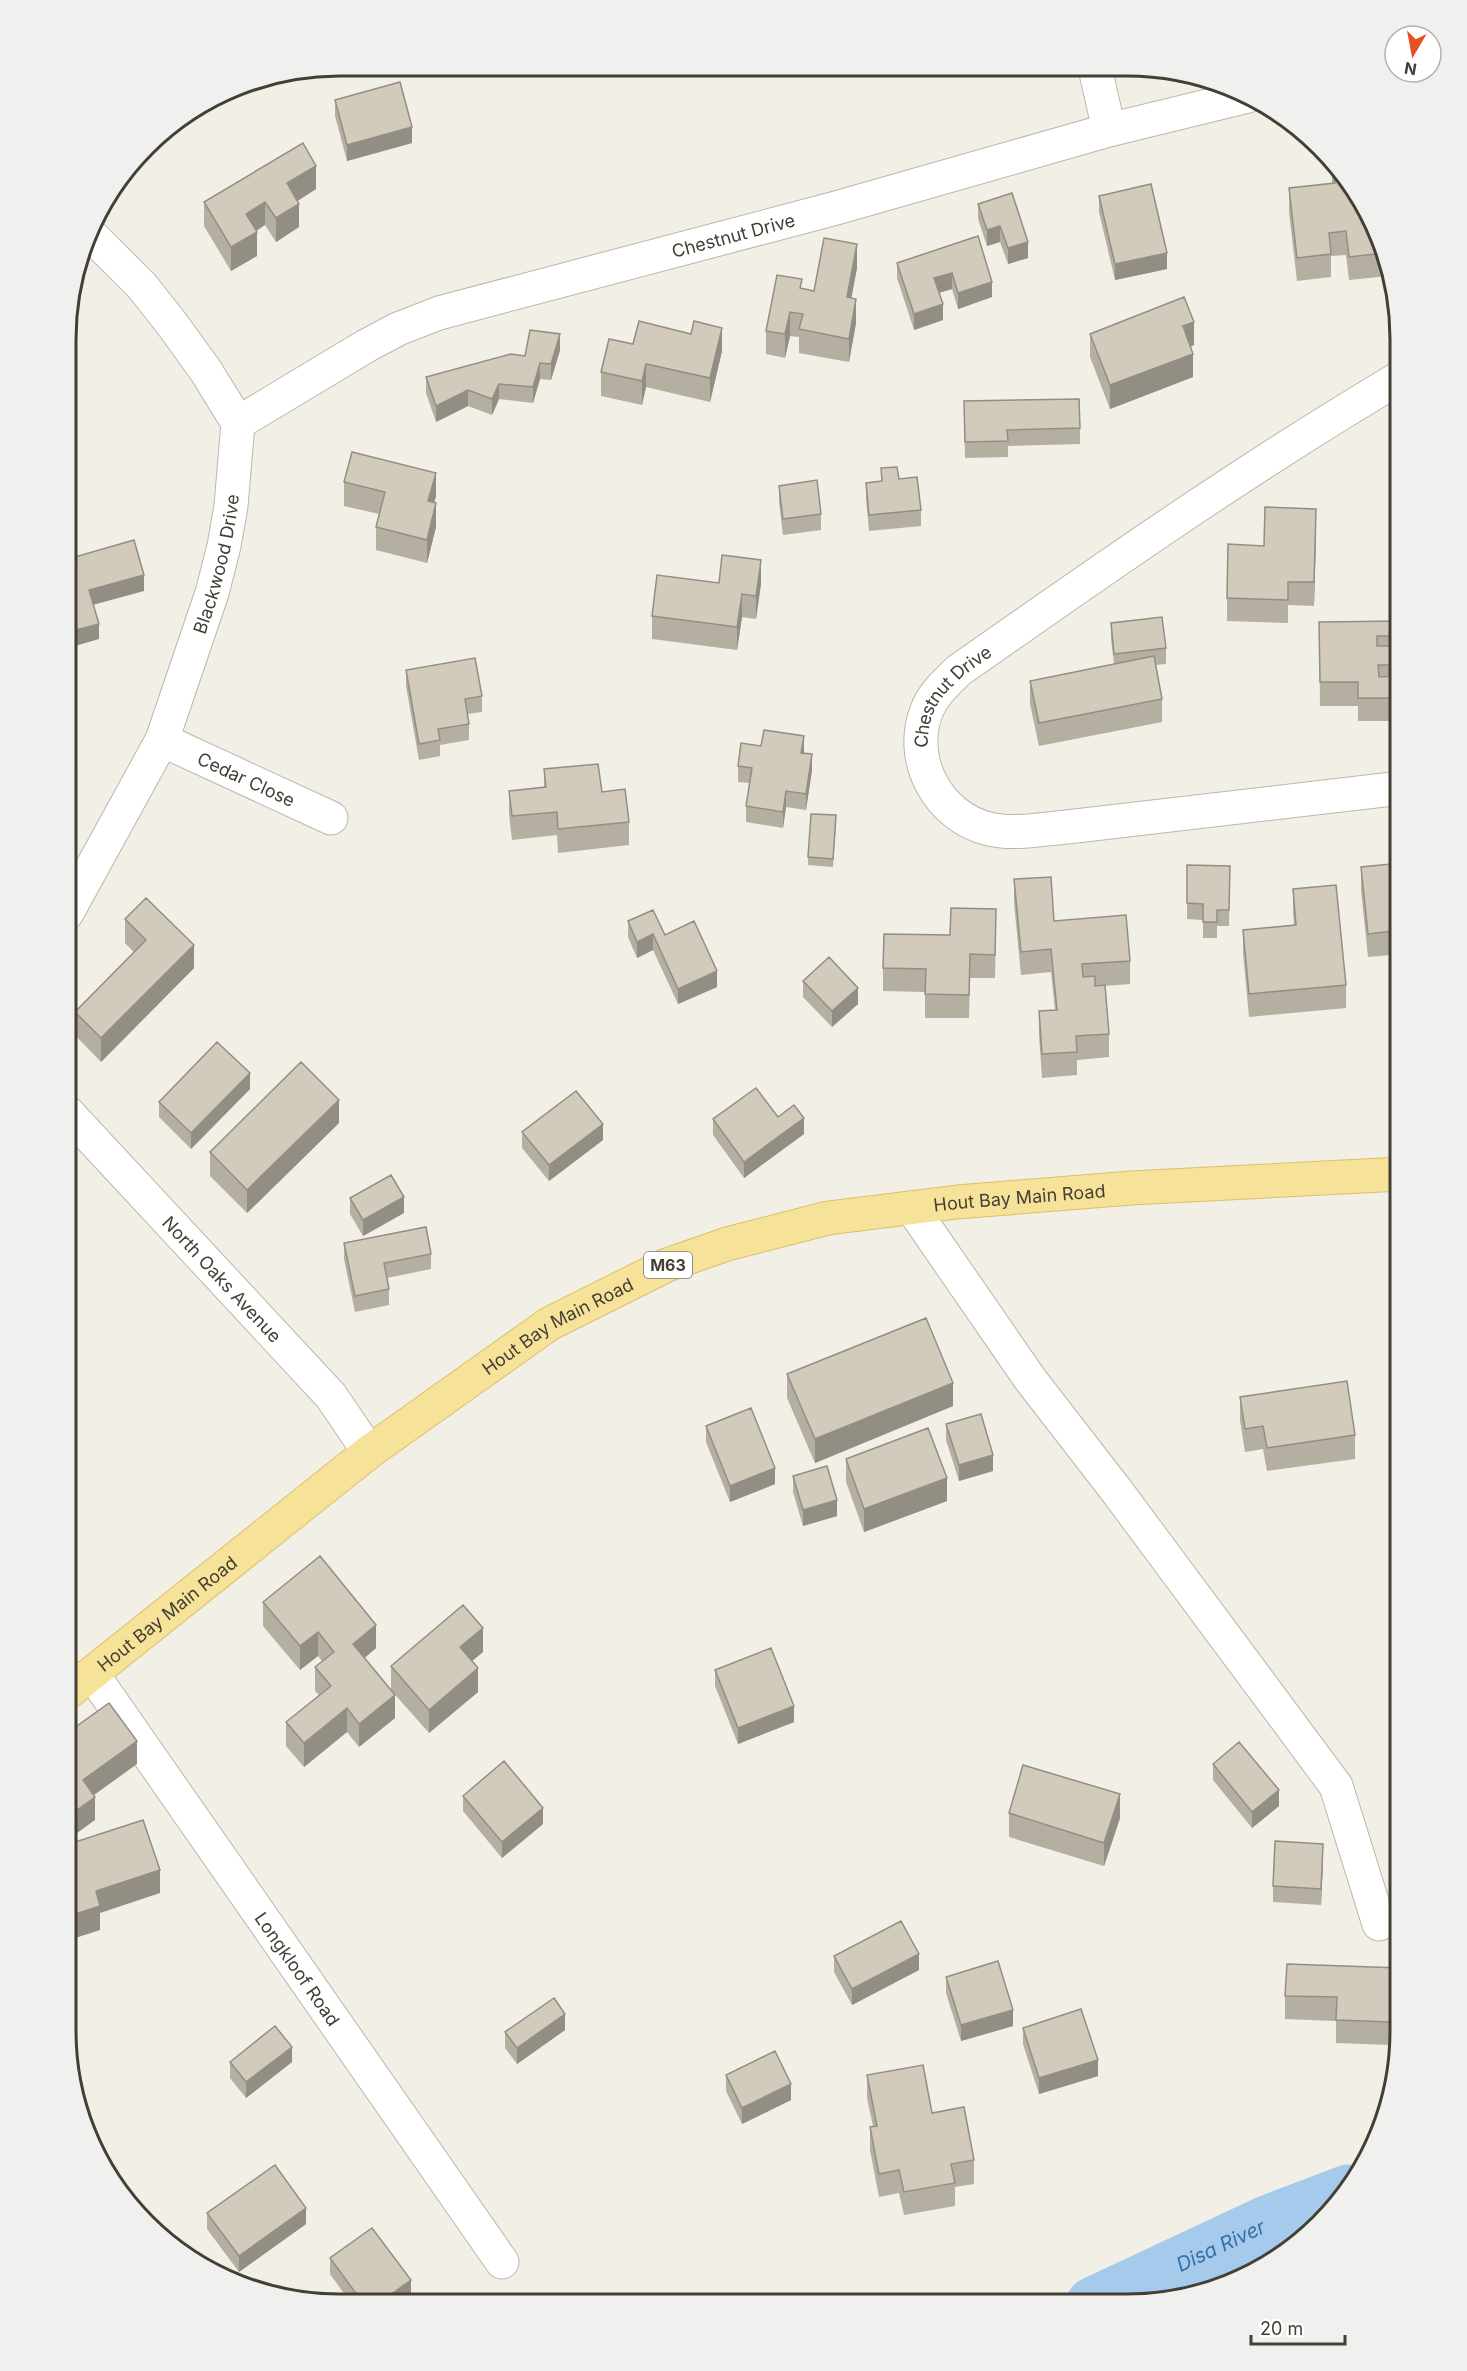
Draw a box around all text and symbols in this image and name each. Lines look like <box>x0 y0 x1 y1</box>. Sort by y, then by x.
north arrow <box>1383 24 1443 84</box>
text: N <box>1403 58 1418 80</box>
street label: Chestnut Drive <box>669 209 797 262</box>
street label: Blackwood Drive <box>188 493 242 636</box>
street label: Chestnut Drive <box>910 641 995 748</box>
street label: Cedar Close <box>194 747 298 811</box>
street label: Hout Bay Main Road <box>932 1180 1106 1215</box>
street label: North Oaks Avenue <box>158 1212 286 1346</box>
road number: M63 <box>644 1252 692 1278</box>
street label: Hout Bay Main Road <box>478 1273 637 1379</box>
street label: Hout Bay Main Road <box>93 1551 241 1676</box>
street label: Longkloof Road <box>251 1908 344 2030</box>
water label: Disa River <box>1173 2214 1269 2277</box>
scale bar <box>1251 2308 1346 2346</box>
text: 20 m <box>1260 2318 1303 2339</box>

